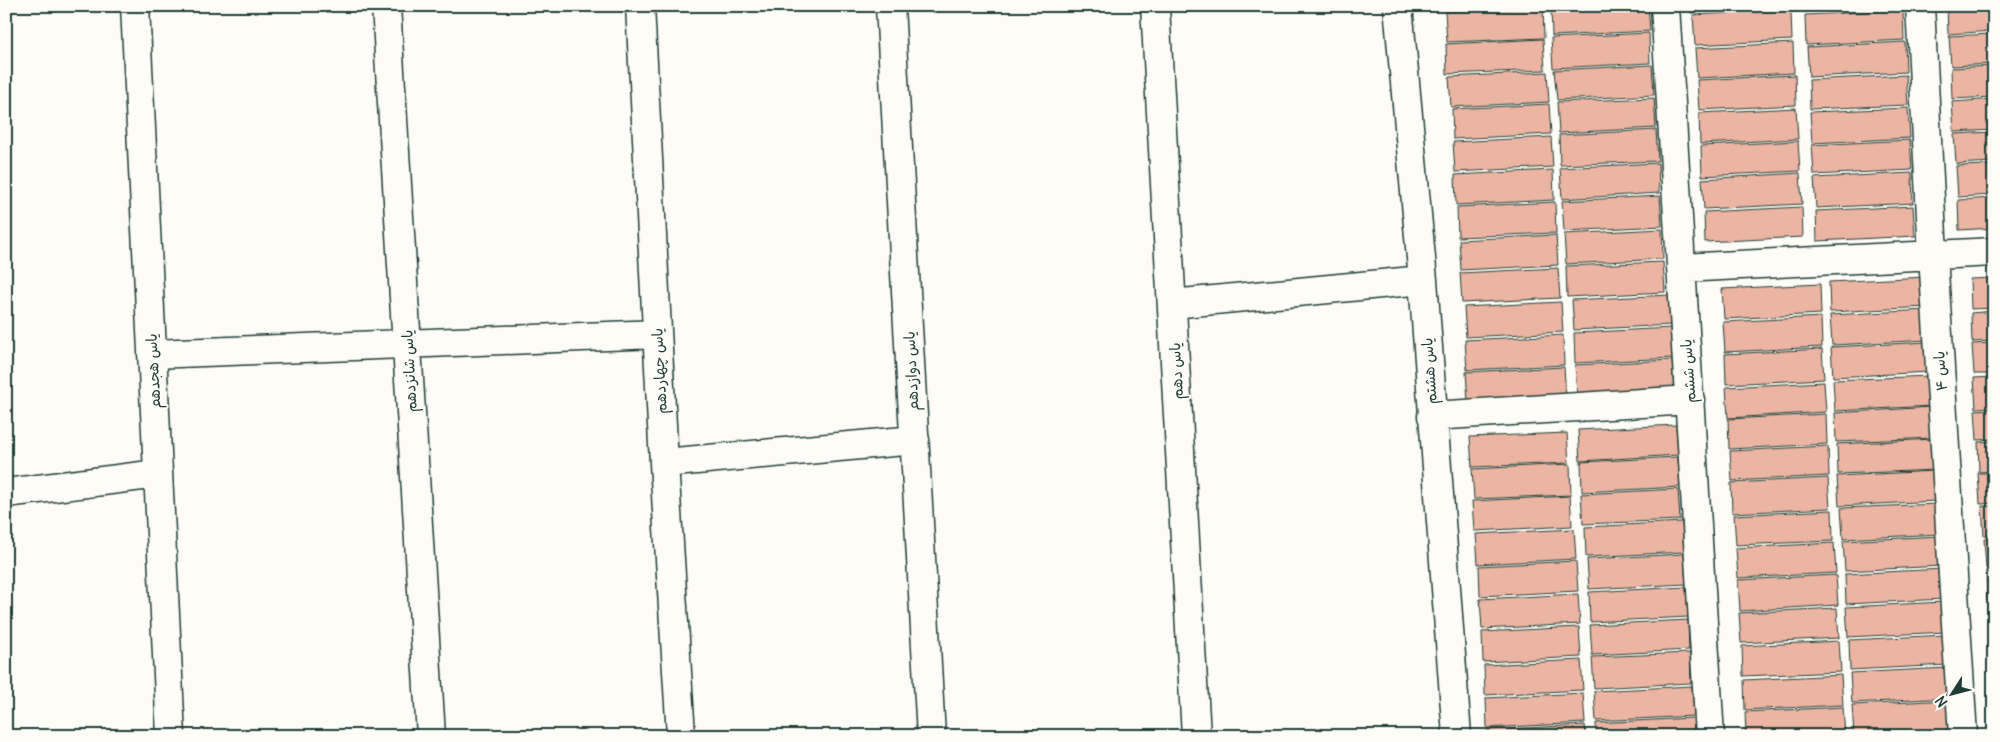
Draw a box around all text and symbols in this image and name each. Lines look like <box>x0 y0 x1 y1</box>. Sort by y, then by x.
street label: یاس چهاردهم <box>647 327 674 415</box>
street label: یاس شانزدهم <box>397 329 424 413</box>
street label: یاس دوازدهم <box>899 330 925 411</box>
street label: یاس هجدهم <box>142 333 166 409</box>
street label: یاس هشتم <box>1417 337 1444 405</box>
street label: یاس ششم <box>1676 338 1703 404</box>
street label: یاس دهم <box>1165 342 1190 400</box>
street label: یاس ۴ <box>1929 350 1951 392</box>
north arrow <box>1928 670 1978 720</box>
text: N <box>1931 692 1952 711</box>

